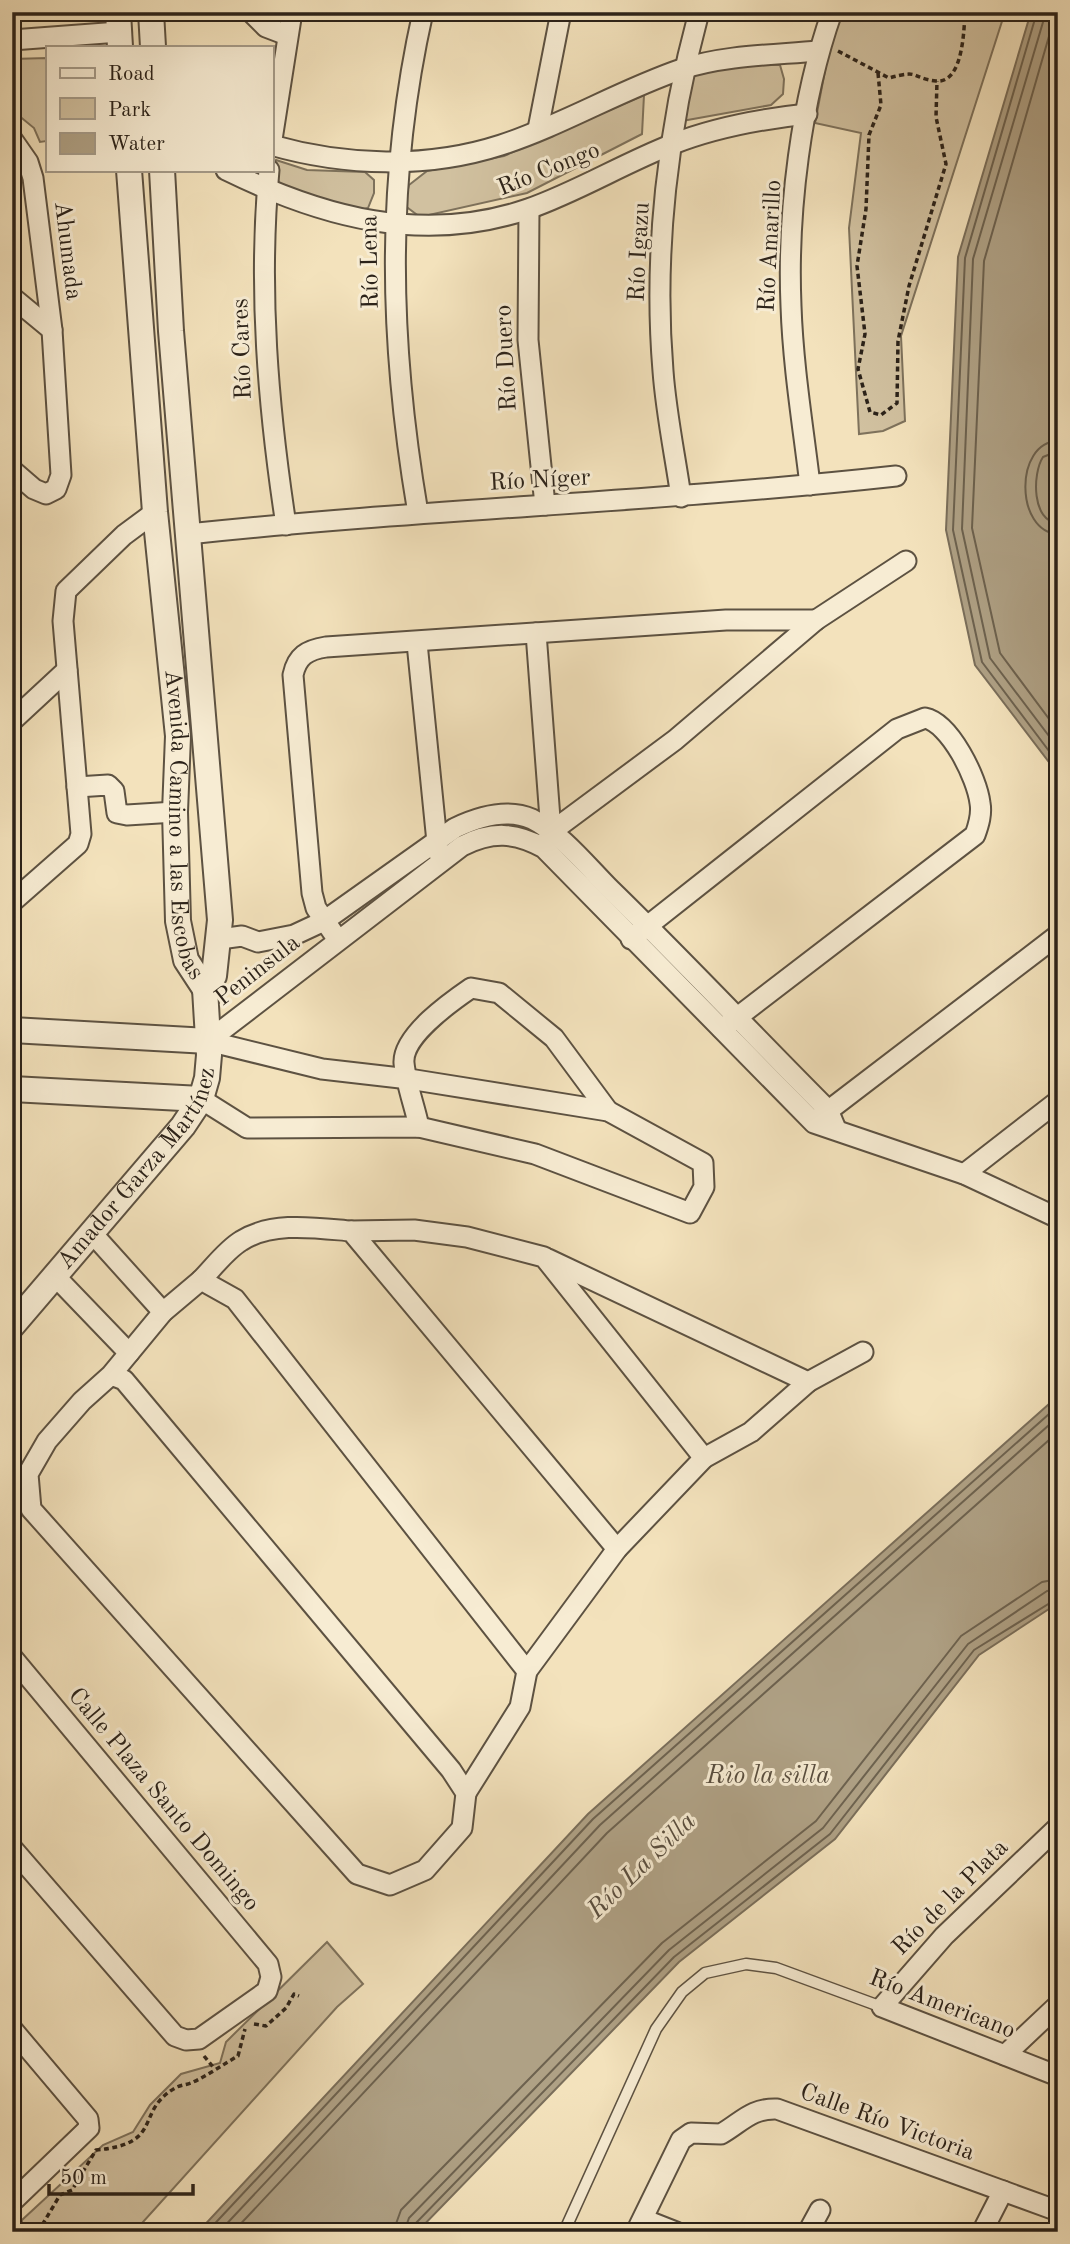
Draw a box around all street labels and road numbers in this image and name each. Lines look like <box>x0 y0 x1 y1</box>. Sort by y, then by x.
street label: Río Congo <box>494 139 604 201</box>
street label: Río Amarillo <box>756 179 786 313</box>
street label: Ahumada <box>49 200 85 302</box>
street label: Río Igazu <box>625 201 655 303</box>
street label: Río Lena <box>358 215 384 309</box>
street label: Río Cares <box>229 298 257 400</box>
street label: Río Duero <box>492 304 522 412</box>
street label: Río Níger <box>489 466 591 496</box>
street label: Avenida Camino a las Escobas <box>159 668 208 985</box>
street label: Peninsula <box>211 931 305 1011</box>
street label: Amador Garza Martínez <box>54 1067 220 1274</box>
street label: Calle Plaza Santo Domingo <box>63 1684 263 1916</box>
street label: Río de la Plata <box>889 1835 1014 1960</box>
street label: Río Americano <box>866 1966 1018 2044</box>
street label: Calle Río Victoria <box>797 2080 978 2166</box>

